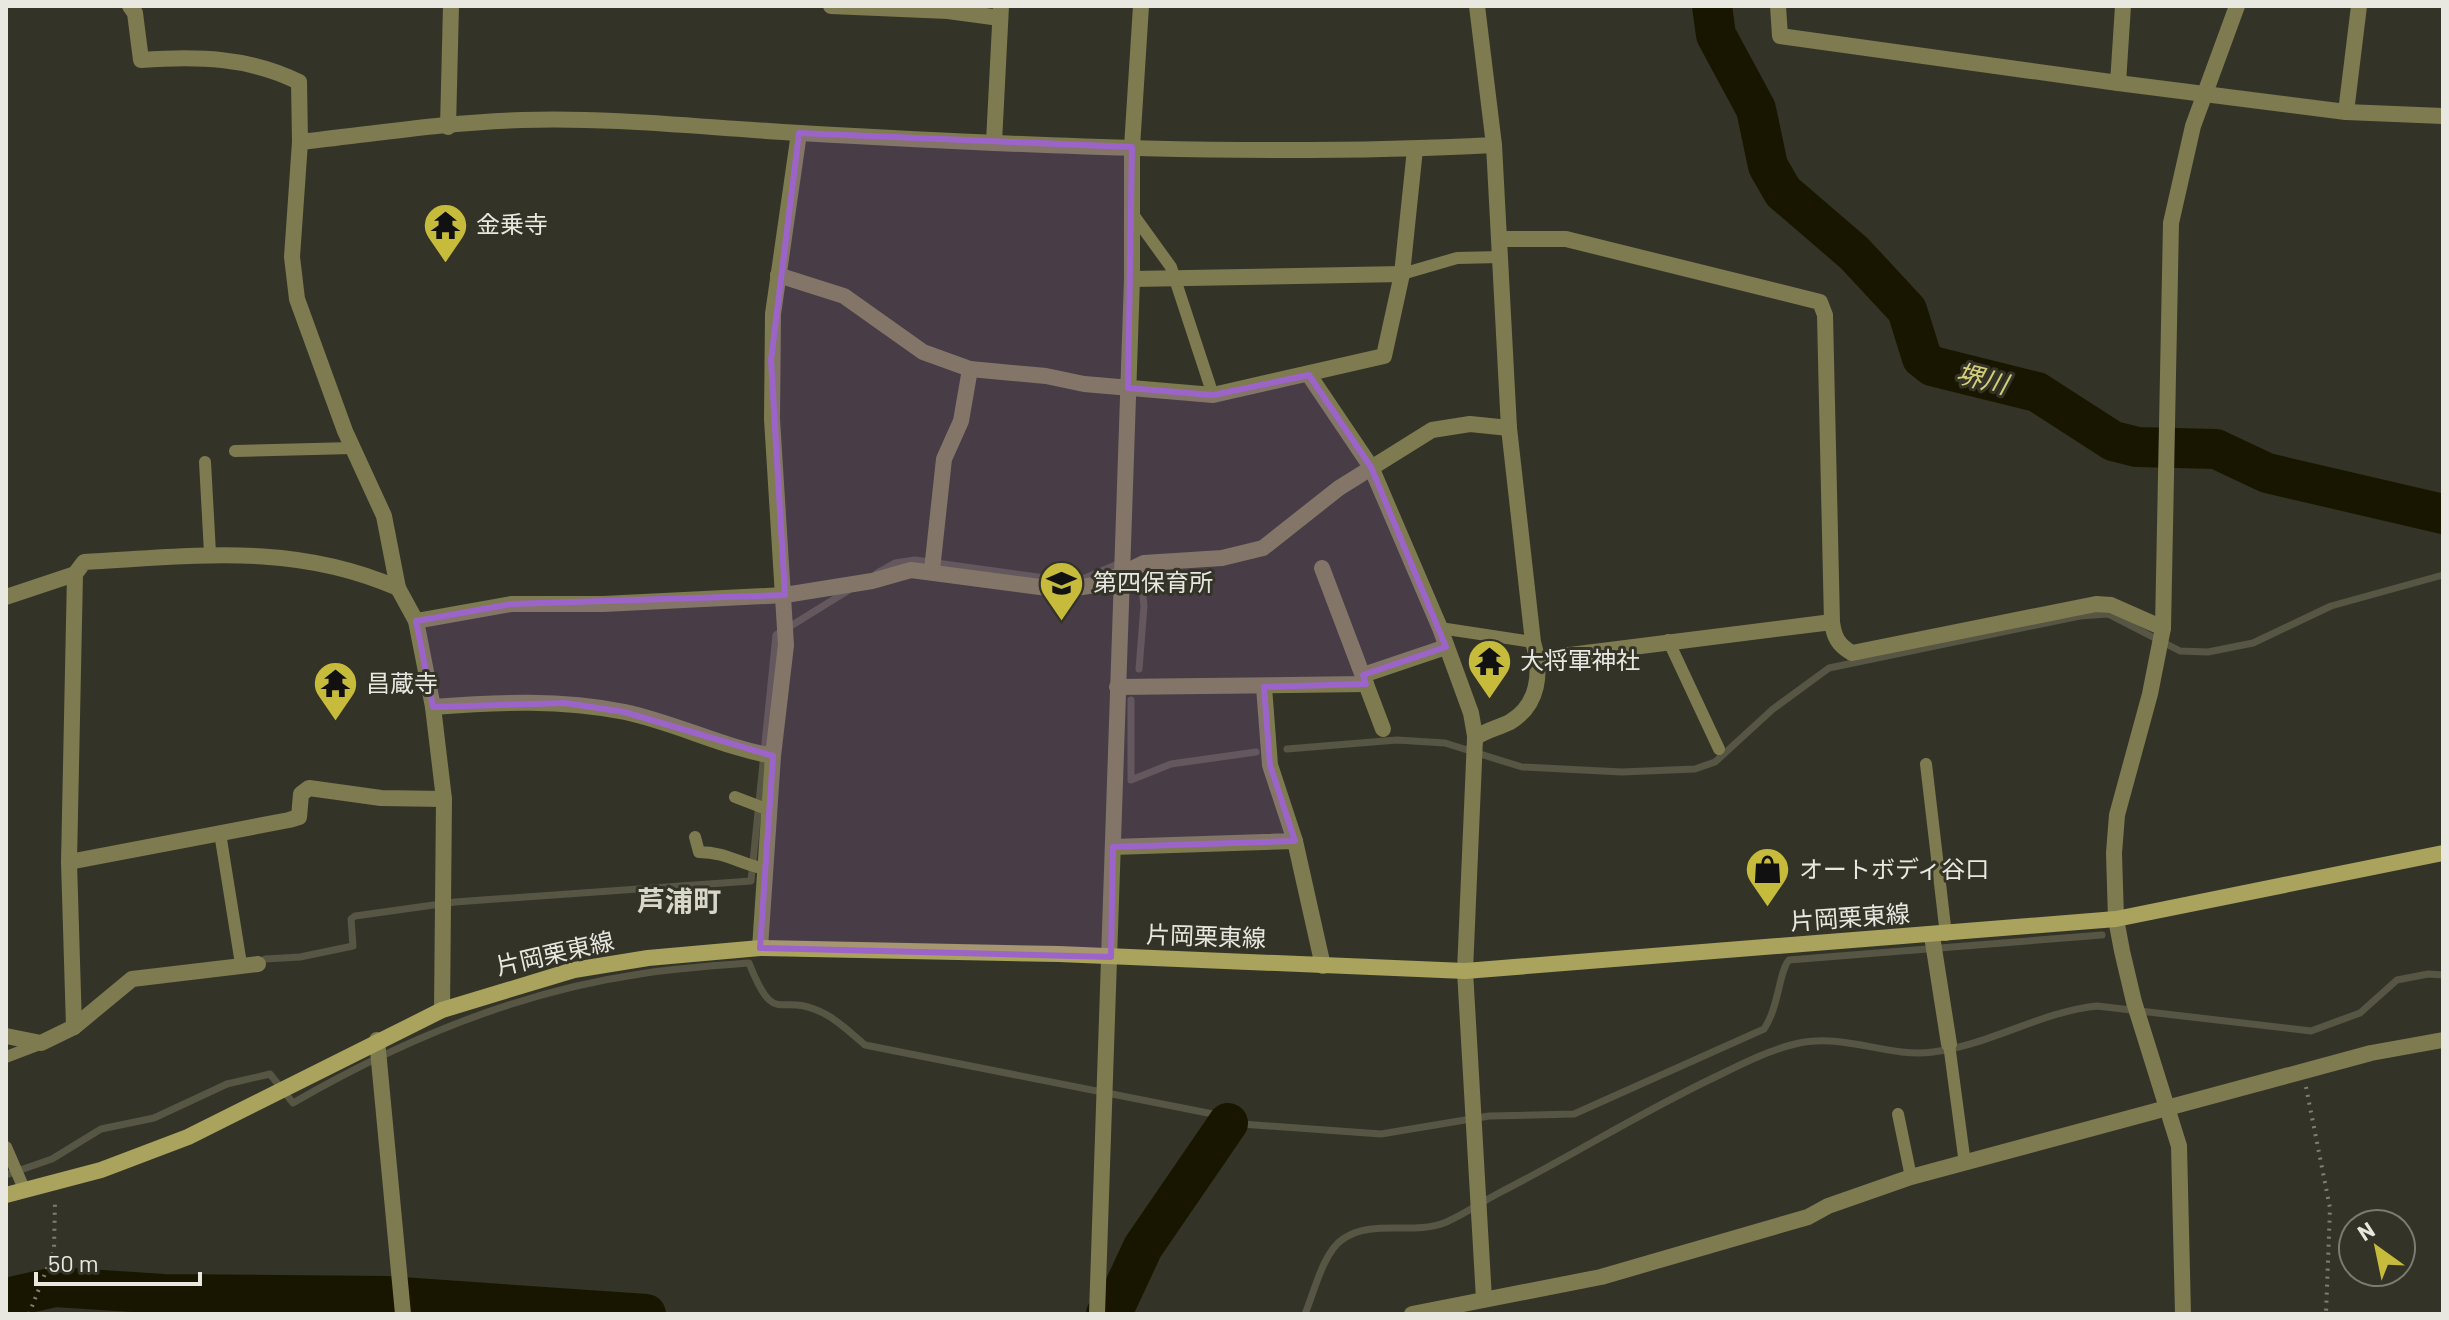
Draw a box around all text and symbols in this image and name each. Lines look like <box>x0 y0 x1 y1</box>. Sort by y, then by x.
temple icon: 金乗寺 <box>421 201 469 264</box>
place label: 金乗寺 <box>476 209 548 238</box>
water label: 堺川 <box>1953 356 2014 400</box>
school or university icon: 第四保育所 <box>1038 559 1086 622</box>
place label: 第四保育所 <box>1093 567 1213 596</box>
temple icon: 大将軍神社 <box>1465 637 1513 700</box>
place label: 大将軍神社 <box>1520 645 1640 674</box>
temple icon: 昌蔵寺 <box>311 660 359 723</box>
place label: 昌蔵寺 <box>366 668 438 697</box>
shop icon: オートボディ谷口 <box>1744 846 1792 909</box>
place label: オートボディ谷口 <box>1799 854 1989 883</box>
district label: 芦浦町 <box>637 883 721 917</box>
street label: 片岡栗東線 <box>1789 898 1911 935</box>
street label: 片岡栗東線 <box>1146 919 1267 952</box>
street label: 片岡栗東線 <box>493 925 616 980</box>
north arrow <box>2337 1208 2417 1288</box>
text: N <box>2352 1215 2379 1245</box>
scale bar <box>36 1236 200 1286</box>
text: 50 m <box>48 1248 99 1277</box>

